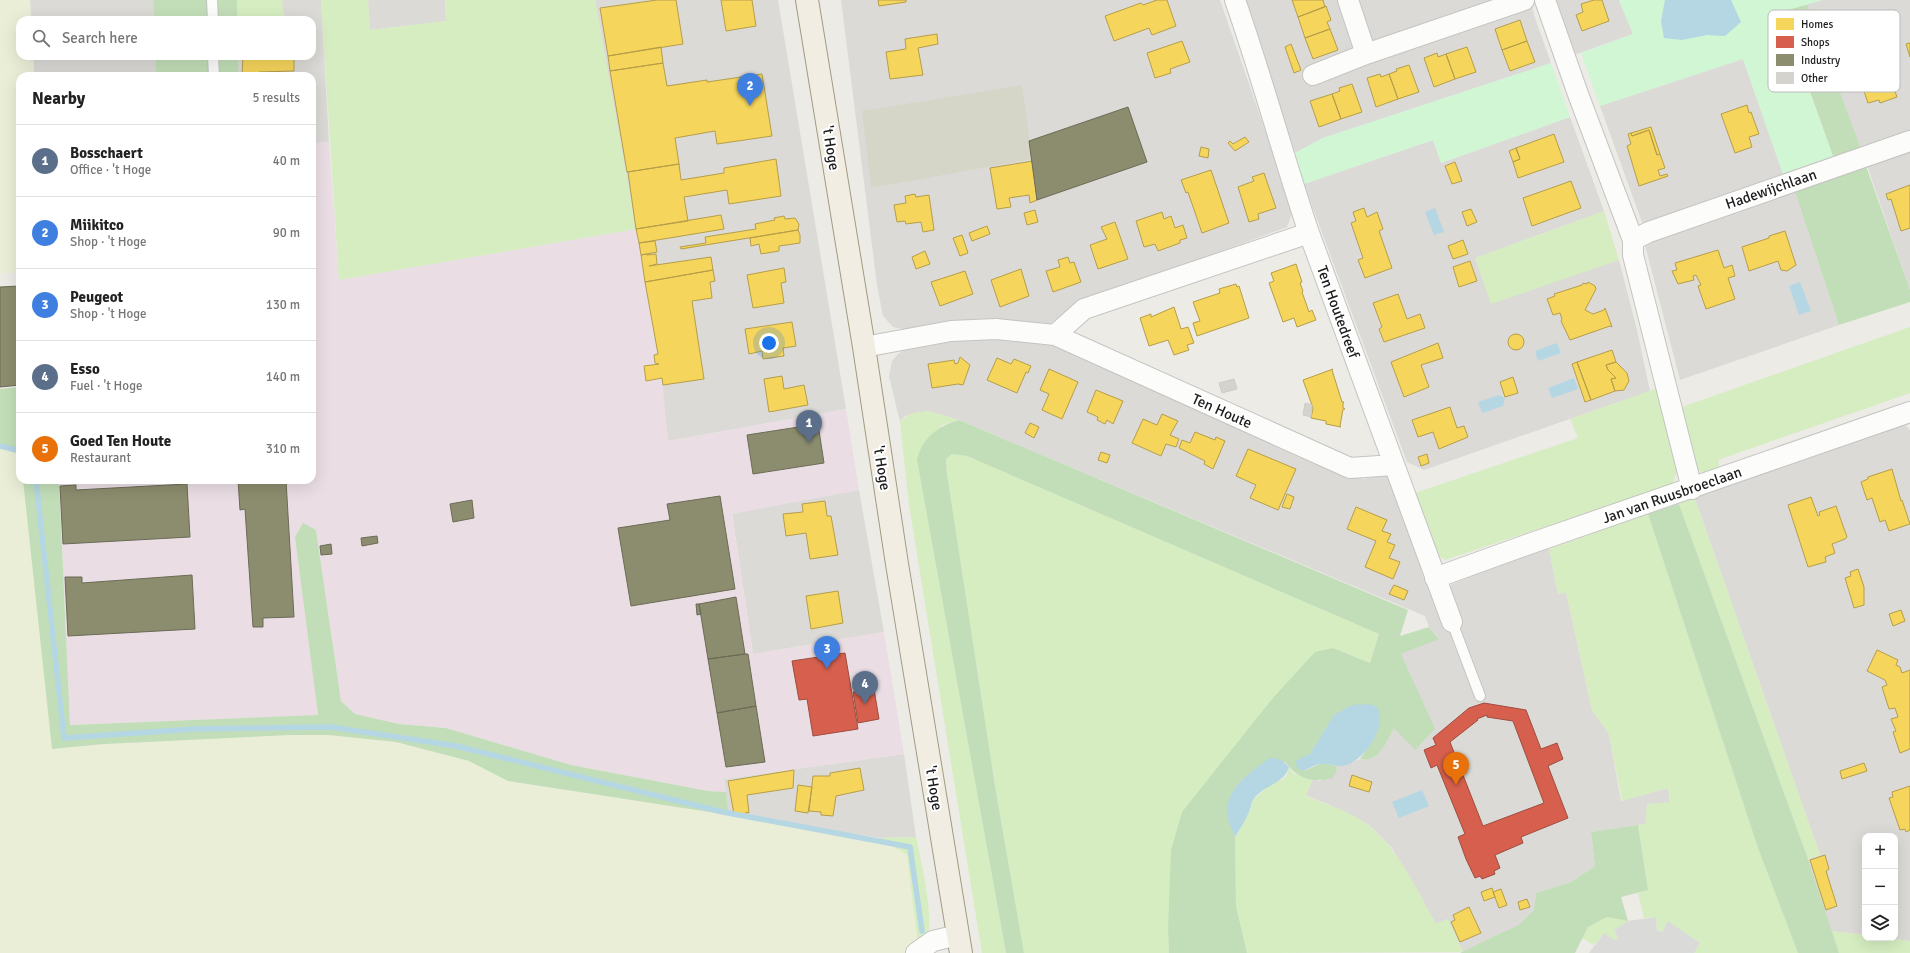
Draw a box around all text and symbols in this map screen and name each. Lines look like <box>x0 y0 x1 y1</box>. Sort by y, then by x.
legend <box>1768 10 1900 92</box>
search box <box>16 16 316 60</box>
text: Homes <box>1801 18 1833 31</box>
icon: search <box>30 27 52 49</box>
text: Search here <box>62 29 138 47</box>
text: Shops <box>1801 36 1830 49</box>
text: Industry <box>1801 54 1841 67</box>
text: Other <box>1801 72 1828 85</box>
pin: 2 <box>737 73 763 106</box>
text: Nearby <box>32 88 85 109</box>
text: 5 results <box>252 90 300 106</box>
street label: 't Hoge <box>819 124 843 172</box>
text: Bosschaert <box>70 144 143 162</box>
text: 1 <box>41 153 49 169</box>
text: 40 m <box>273 153 300 169</box>
text: Office · 't Hoge <box>70 162 151 178</box>
street label: Hadewijchlaan <box>1723 165 1819 213</box>
text: Miikitco <box>70 216 124 234</box>
text: 2 <box>41 225 49 241</box>
text: 90 m <box>273 225 300 241</box>
text: Shop · 't Hoge <box>70 234 147 250</box>
street label: Ten Houtedreef <box>1313 263 1363 362</box>
text: Peugeot <box>70 288 123 306</box>
text: 3 <box>41 297 49 313</box>
text: 130 m <box>266 297 300 313</box>
text: Shop · 't Hoge <box>70 306 147 322</box>
your location <box>759 333 779 353</box>
text: Esso <box>70 360 100 378</box>
text: 4 <box>41 369 49 385</box>
text: 140 m <box>266 369 300 385</box>
text: Fuel · 't Hoge <box>70 378 143 394</box>
street label: Ten Houte <box>1189 390 1255 432</box>
pin: 1 <box>796 410 822 443</box>
text: Goed Ten Houte <box>70 432 171 450</box>
text: 5 <box>41 441 49 457</box>
text: 310 m <box>266 441 300 457</box>
street label: 't Hoge <box>870 444 894 492</box>
text: Restaurant <box>70 450 131 466</box>
street label: Jan van Ruusbroeclaan <box>1600 463 1744 527</box>
pin: 3 <box>814 636 840 669</box>
pin: 4 <box>852 671 878 704</box>
pin: 5 <box>1443 752 1469 785</box>
street label: 't Hoge <box>922 764 946 812</box>
map controls <box>1862 833 1898 941</box>
button: + <box>1862 833 1898 869</box>
button: − <box>1862 869 1898 905</box>
button: layers <box>1862 905 1898 941</box>

